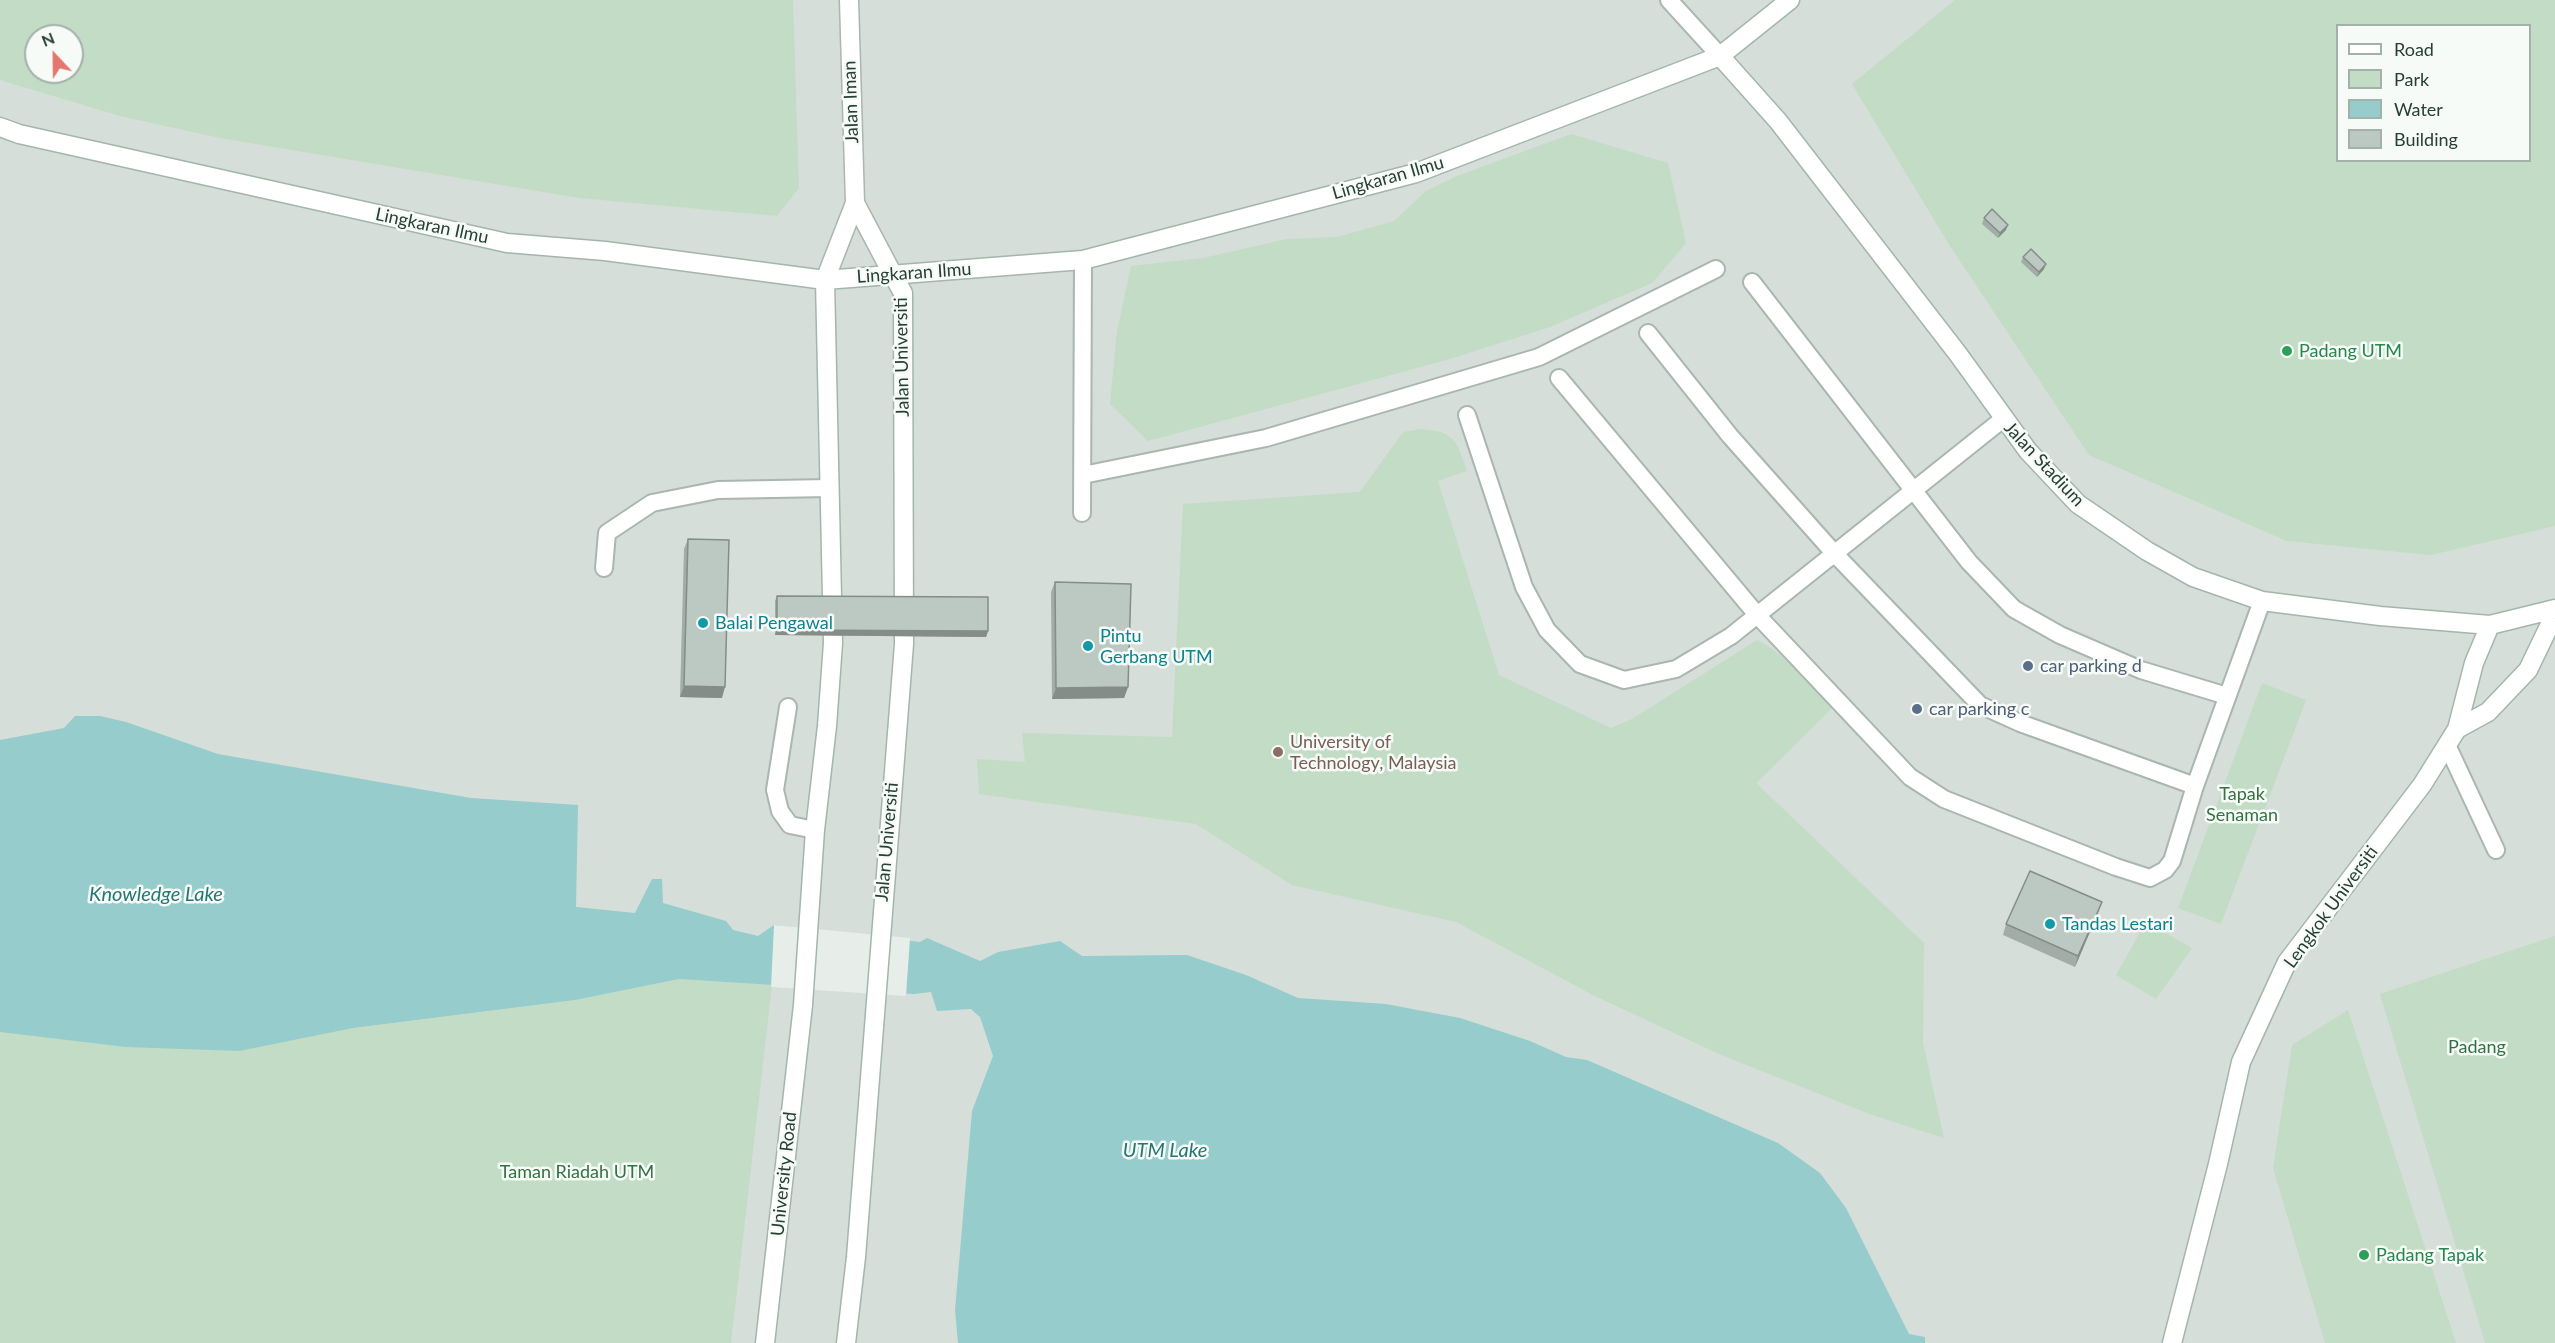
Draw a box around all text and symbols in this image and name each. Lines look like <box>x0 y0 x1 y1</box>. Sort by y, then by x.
north arrow <box>24 24 84 84</box>
legend <box>2336 24 2531 162</box>
text: N <box>39 28 57 50</box>
text: Road <box>2394 38 2434 60</box>
street label: Jalan Iman <box>839 60 863 144</box>
text: Park <box>2394 68 2429 90</box>
text: Water <box>2394 98 2443 120</box>
text: Building <box>2394 128 2458 150</box>
street label: Lingkaran Ilmu <box>1330 152 1446 204</box>
street label: Lingkaran Ilmu <box>373 203 491 249</box>
street label: Lingkaran Ilmu <box>856 258 972 288</box>
street label: Jalan Universiti <box>890 297 914 417</box>
place label: Padang UTM <box>2299 340 2402 362</box>
marker: Padang UTM <box>2280 344 2294 358</box>
street label: Jalan Stadium <box>1999 417 2089 511</box>
place label: Balai Pengawal <box>715 612 833 634</box>
marker: Balai Pengawal <box>696 616 710 630</box>
place label: Pintu Gerbang UTM <box>1100 625 1213 668</box>
marker: Pintu Gerbang UTM <box>1081 639 1095 653</box>
place label: car parking d <box>2040 655 2142 677</box>
marker: car parking d <box>2021 659 2035 673</box>
place label: car parking c <box>1929 698 2029 720</box>
marker: car parking c <box>1910 702 1924 716</box>
place label: University of Technology, Malaysia <box>1290 731 1456 774</box>
marker: University of Technology, Malaysia <box>1271 745 1285 759</box>
street label: Jalan Universiti <box>871 781 903 903</box>
park label: Tapak Senaman <box>2206 783 2278 826</box>
street label: Lengkok Universiti <box>2279 842 2383 972</box>
water label: Knowledge Lake <box>89 883 223 907</box>
place label: Tandas Lestari <box>2062 913 2173 935</box>
marker: Tandas Lestari <box>2043 917 2057 931</box>
park label: Padang <box>2448 1036 2506 1058</box>
street label: University Road <box>767 1111 801 1237</box>
water label: UTM Lake <box>1123 1139 1207 1163</box>
park label: Taman Riadah UTM <box>500 1161 654 1183</box>
place label: Padang Tapak <box>2376 1244 2484 1266</box>
marker: Padang Tapak <box>2357 1248 2371 1262</box>

